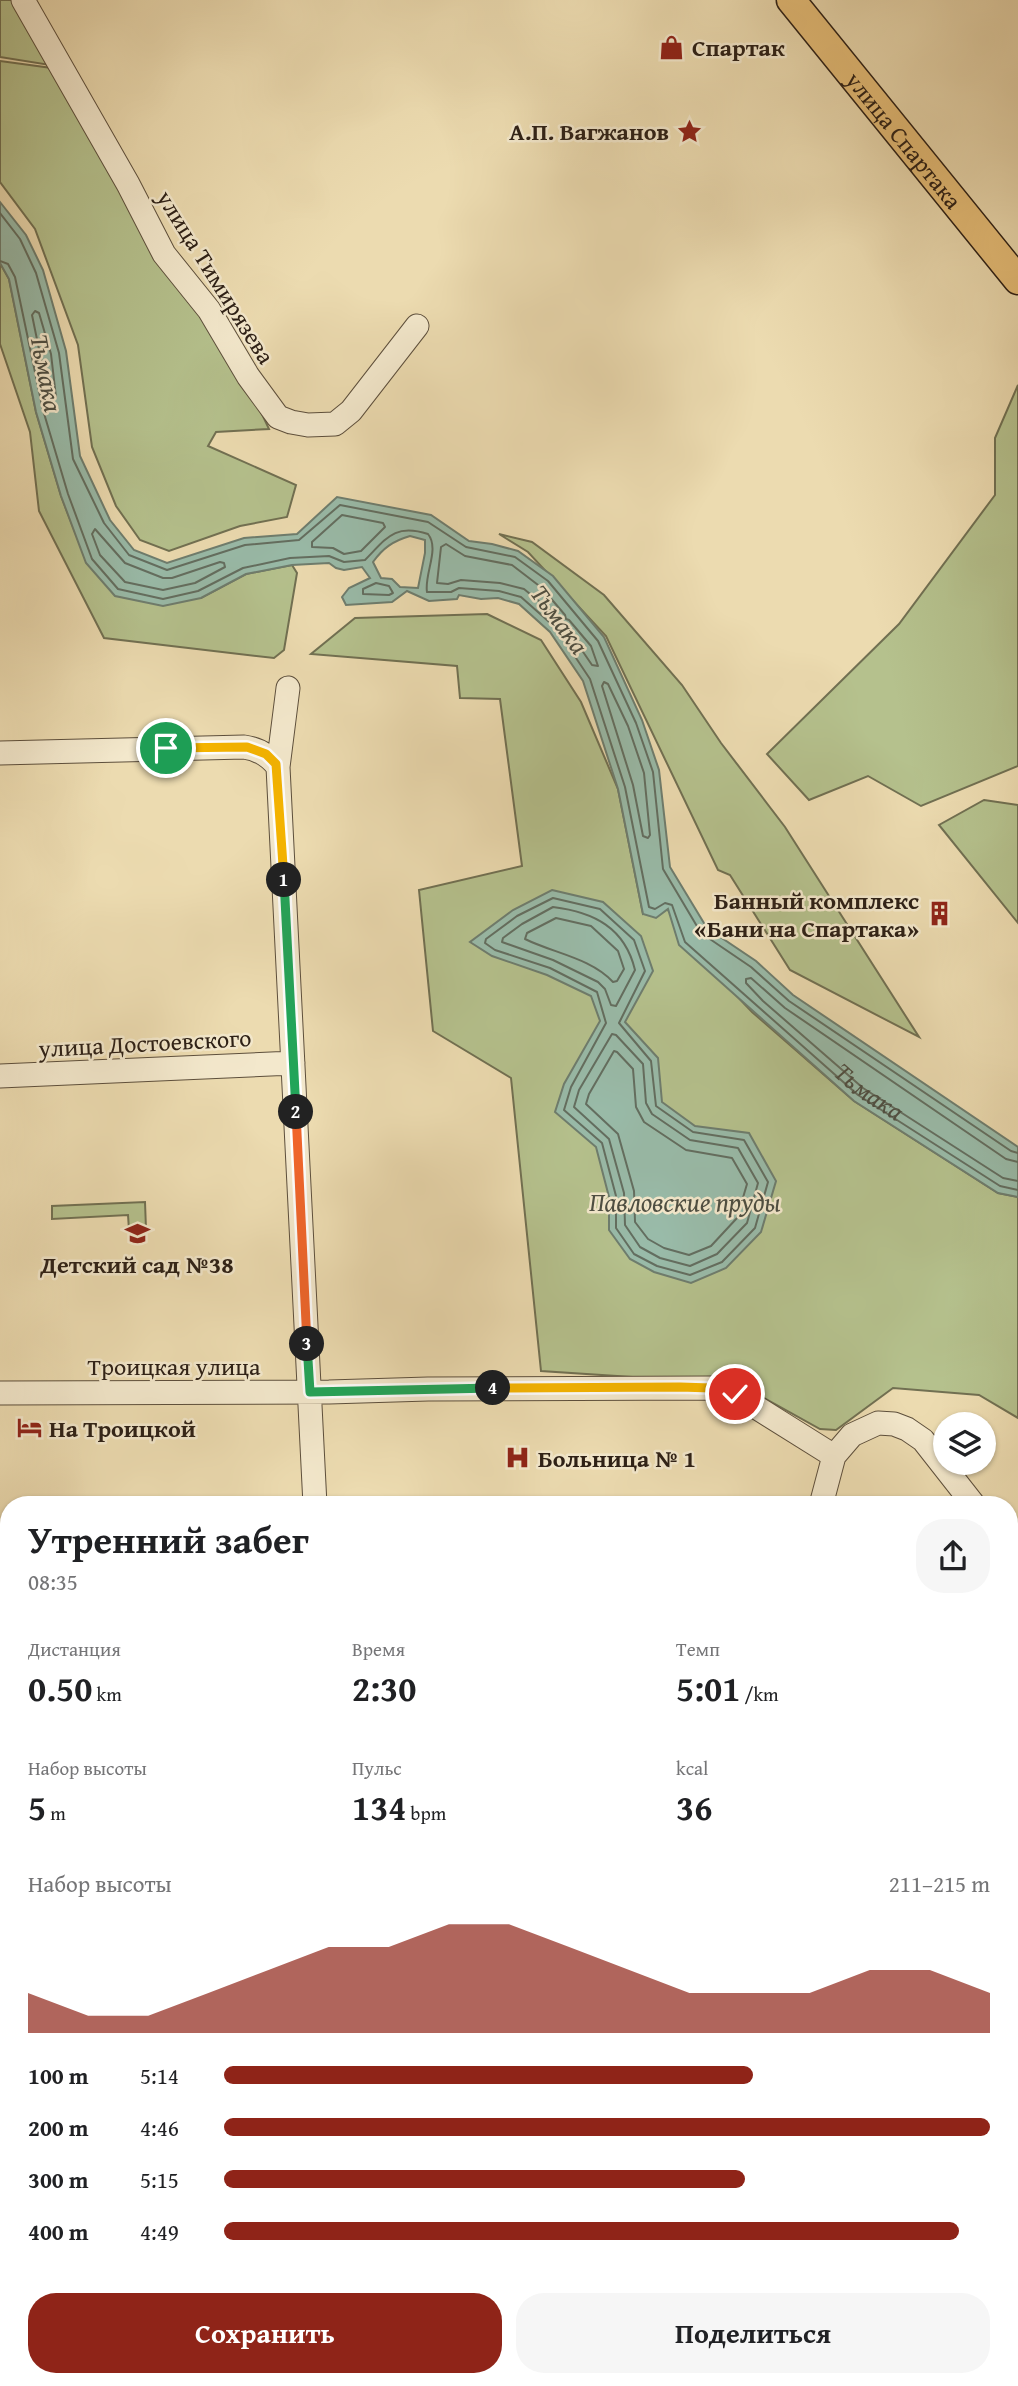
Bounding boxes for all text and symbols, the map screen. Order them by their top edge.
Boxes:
place label: Спартак [692,30,785,65]
shop icon: Спартак [658,33,686,61]
street label: улица Спартака [837,63,971,217]
place label: А.П. Вагжанов [509,114,669,149]
place icon: А.П. Вагжанов [675,117,703,145]
street label: улица Тимирязева [148,182,284,371]
water label: Тьмака [20,331,74,415]
water label: Тьмака [521,576,599,662]
pin [136,718,196,778]
icon: arrive [147,729,185,767]
pin: 1 [266,862,302,898]
text: 1 [279,865,288,893]
place label: Банный комплекс «Бани на Спартака» [694,883,919,946]
building icon: Банный комплекс «Бани на Спартака» [925,900,953,928]
street label: улица Достоевского [37,1020,252,1066]
water label: Тьмака [826,1052,913,1129]
pin: 2 [278,1094,314,1130]
text: 2 [291,1097,300,1125]
water label: Павловские пруды [589,1182,781,1221]
school or university icon: Детский сад №38 [123,1219,151,1247]
place label: Детский сад №38 [39,1247,234,1282]
pin: 3 [290,1326,324,1362]
text: 3 [302,1329,311,1357]
street label: Троицкая улица [88,1349,261,1384]
pin [705,1364,765,1424]
pin: 4 [476,1370,510,1406]
text: 4 [488,1373,497,1401]
icon: check [716,1375,754,1413]
place label: На Троицкой [49,1411,196,1446]
map controls [933,1412,996,1475]
button: layers [933,1412,996,1475]
hotel icon: На Троицкой [15,1414,43,1442]
place label: Больница № 1 [538,1441,696,1476]
hospital icon: Больница № 1 [504,1444,532,1472]
text: Утренний забег [28,1511,309,1567]
button: share [916,1519,990,1593]
text: 08:35 [28,1565,78,1598]
text: Дистанция [28,1635,121,1663]
text: Время [352,1635,405,1663]
text: Темп [676,1635,720,1663]
text: 0.50 [28,1663,92,1714]
text: 2:30 [352,1663,416,1714]
text: 5:01 [676,1663,740,1714]
text: km [92,1680,122,1708]
text: /km [740,1680,779,1708]
text: Набор высоты [28,1754,147,1782]
text: Пульс [352,1754,402,1782]
text: kcal [676,1754,708,1782]
text: 5 [28,1782,46,1833]
text: 134 [352,1782,406,1833]
text: 36 [676,1782,712,1833]
text: m [46,1799,66,1827]
text: bpm [406,1799,446,1827]
text: Набор высоты [28,1867,172,1900]
text: 211–215 m [889,1867,990,1900]
text: 100 m [28,2059,89,2092]
text: 5:14 [140,2059,179,2092]
text: 200 m [28,2111,89,2144]
text: 4:46 [140,2111,179,2144]
text: 300 m [28,2163,89,2196]
text: 5:15 [140,2163,179,2196]
text: 400 m [28,2215,89,2248]
text: 4:49 [140,2215,179,2248]
button: Сохранить [28,2293,502,2373]
button: Поделиться [516,2293,990,2373]

